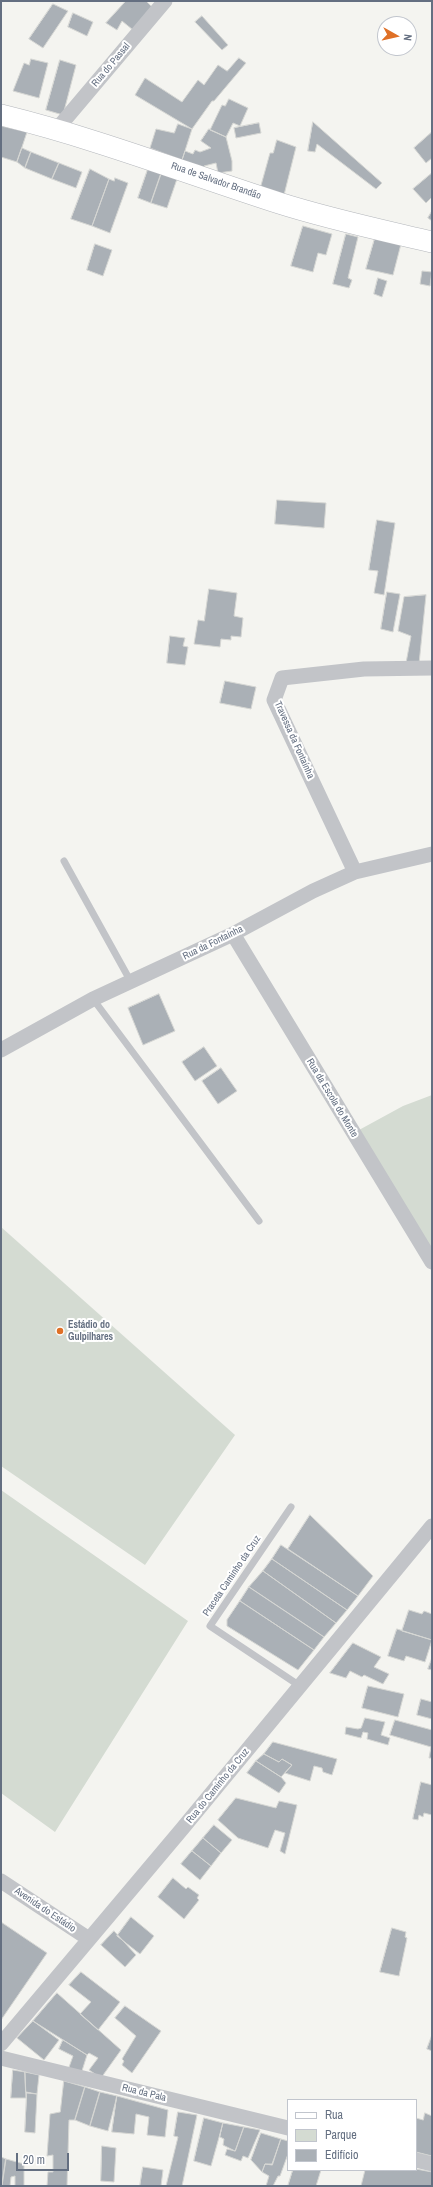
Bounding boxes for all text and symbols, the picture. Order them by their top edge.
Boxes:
north arrow [377,16,417,56]
text: N [401,33,415,42]
street label: Rua do Passal [89,41,133,89]
street label: Rua de Salvador Brandão [169,160,263,202]
street label: Travessa da Fontaínha [272,699,316,781]
street label: Rua da Fontaínha [181,923,245,963]
street label: Rua da Escola do Monte [304,1056,360,1140]
place label: Estádio do Gulpilhares [68,1319,113,1342]
marker: Estádio do Gulpilhares [55,1326,65,1336]
street label: Praceta Caminho da Cruz [201,1533,263,1619]
street label: Rua do Caminho da Cruz [184,1746,252,1826]
street label: Avenida do Estádio [12,1885,78,1935]
street label: Rua da Pala [121,2082,167,2104]
legend [287,2099,417,2171]
text: Rua [325,2107,343,2123]
text: Parque [325,2127,357,2143]
scale bar [18,2145,71,2171]
text: Edifício [325,2147,358,2163]
text: 20 m [23,2152,45,2168]

